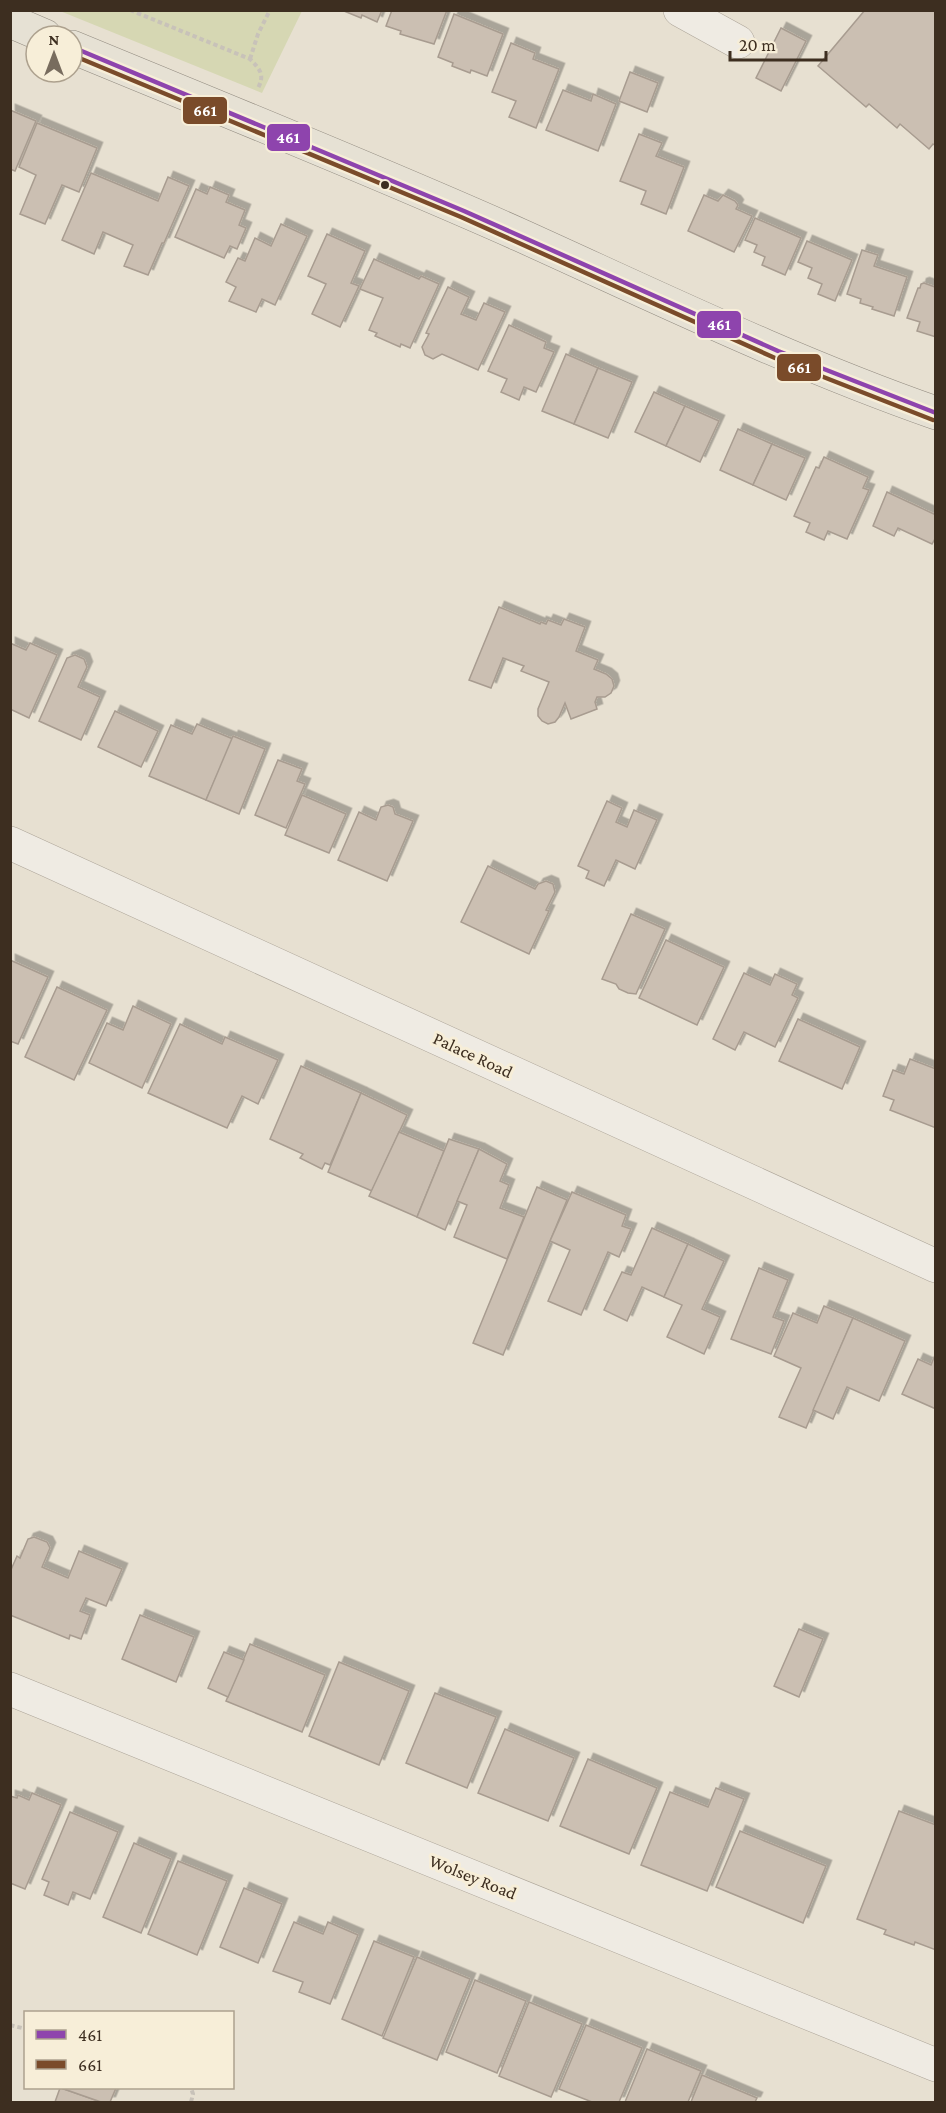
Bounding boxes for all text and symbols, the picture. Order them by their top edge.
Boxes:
north arrow [24,24,84,84]
scale bar [730,24,826,62]
text: N [49,31,60,48]
text: 20 m [739,35,776,55]
line badge: 661 [182,96,228,125]
text: 661 [193,102,217,119]
line badge: 461 [266,123,311,152]
text: 461 [276,129,300,146]
unlabelled marker [379,179,391,191]
line badge: 461 [696,310,742,339]
text: 461 [707,316,731,333]
line badge: 661 [776,353,822,382]
text: 661 [787,359,811,376]
street label: Palace Road [430,1028,516,1082]
street label: Wolsey Road [426,1850,520,1904]
legend [24,2011,234,2089]
text: 461 [78,2025,102,2045]
text: 661 [78,2055,102,2075]

